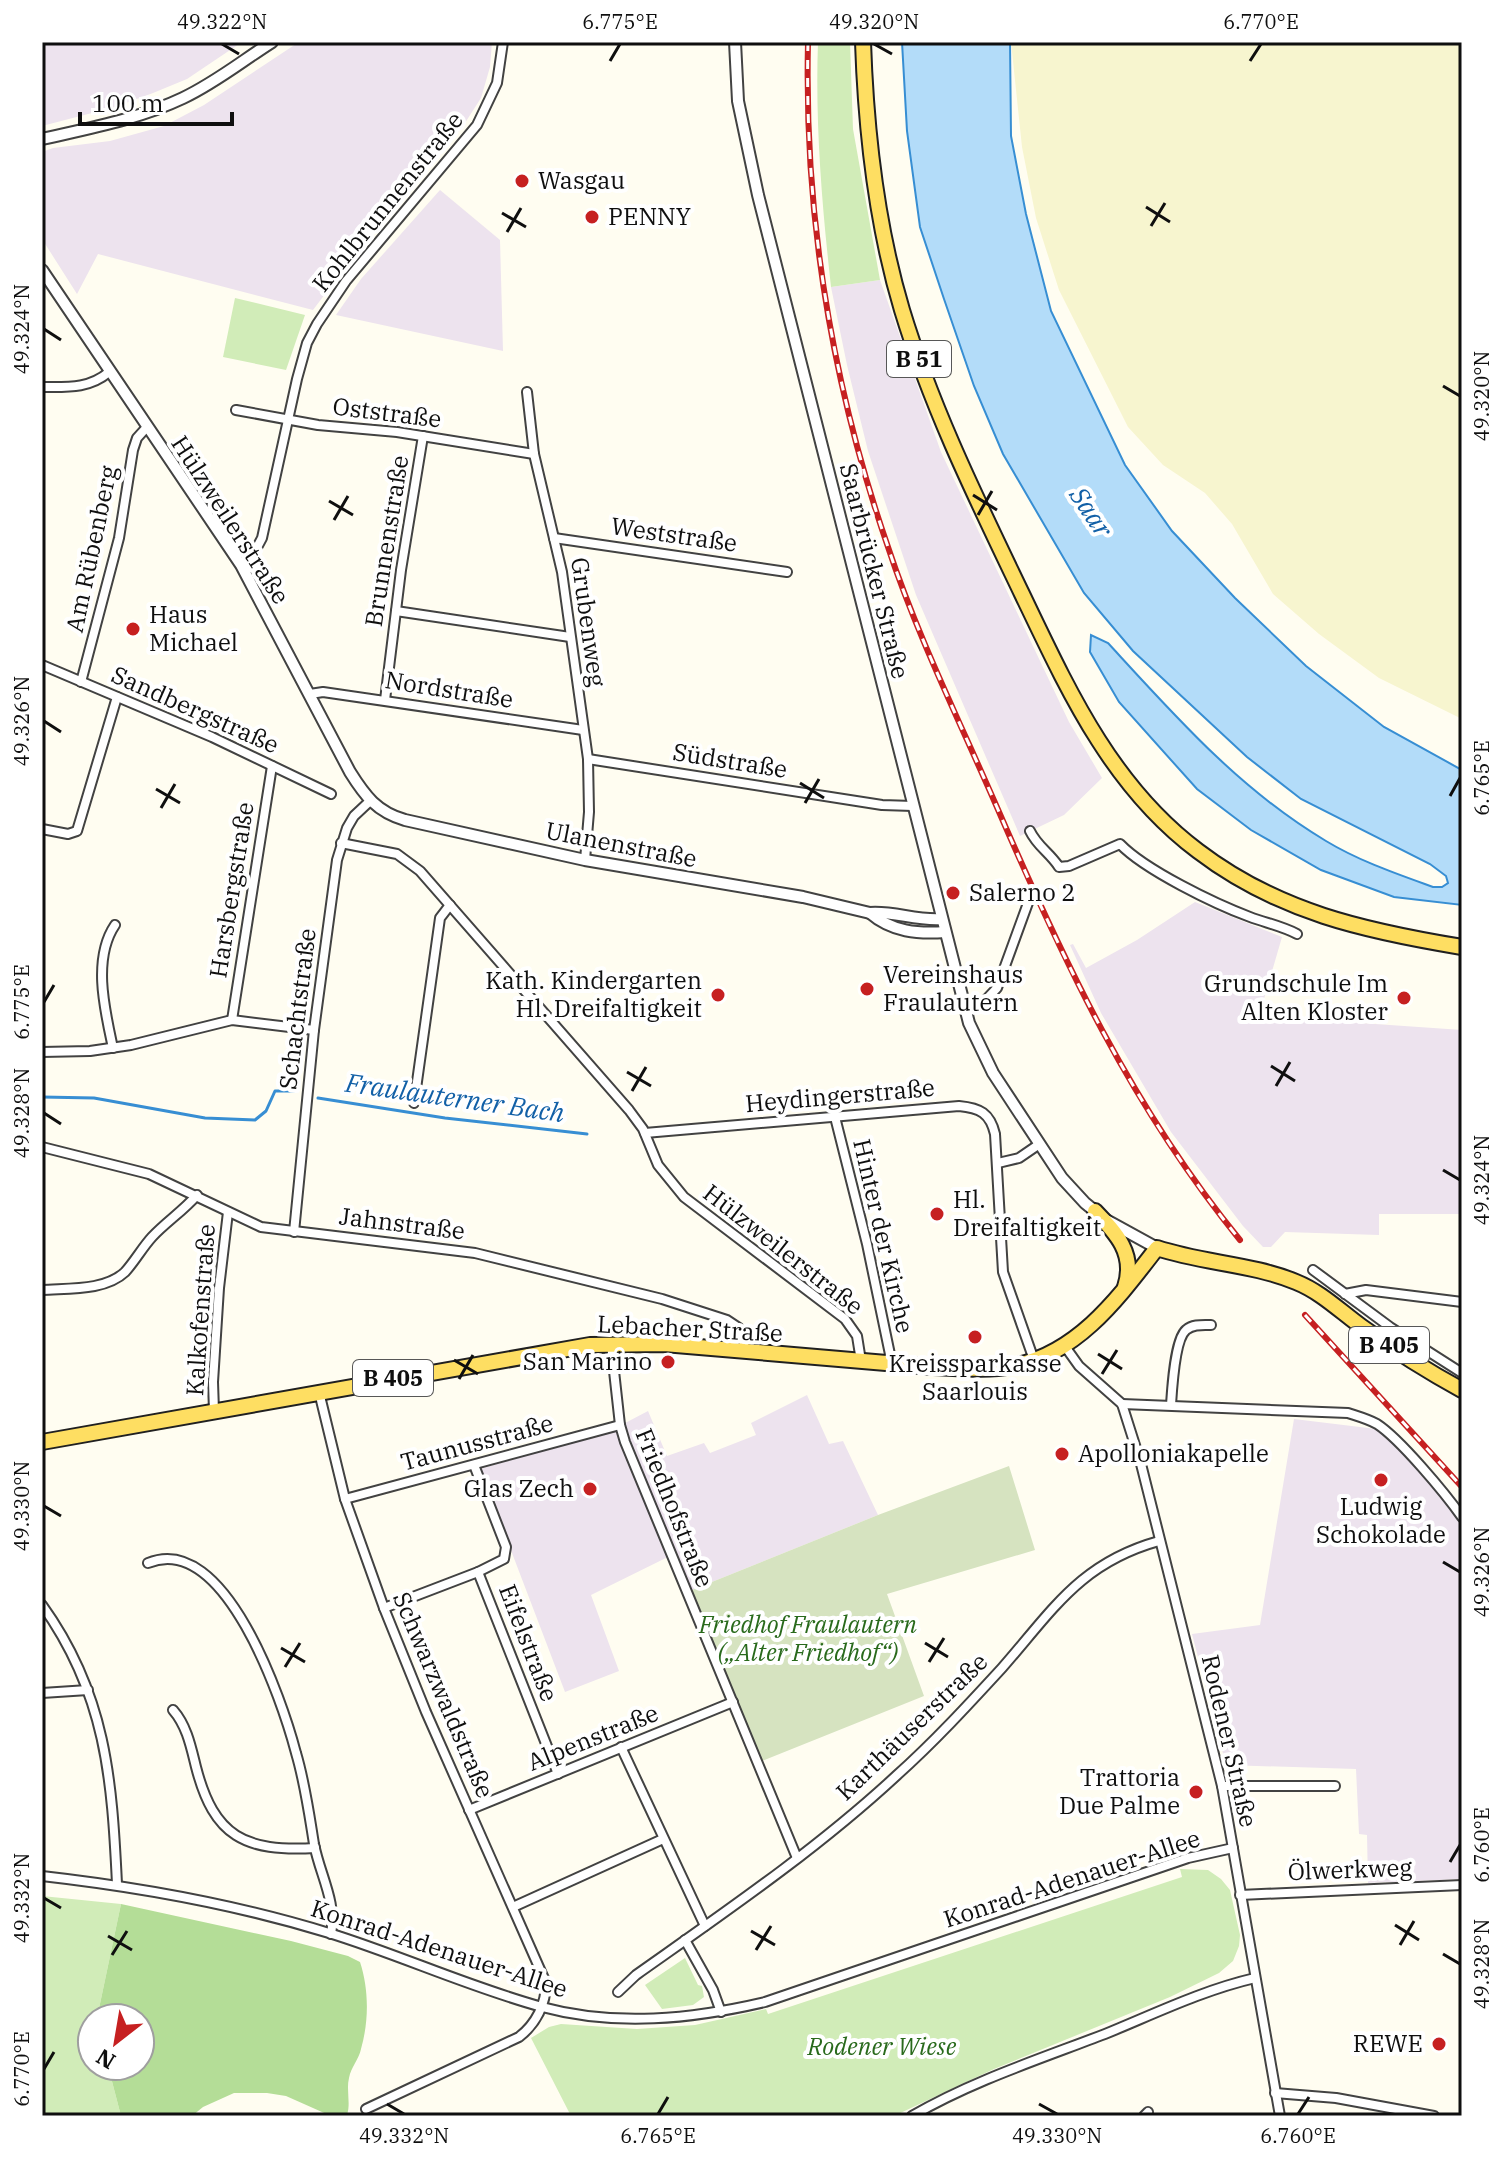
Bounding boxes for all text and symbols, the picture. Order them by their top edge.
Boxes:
text: 49.322°N [177,8,267,35]
text: 6.775°E [582,8,658,35]
text: 49.320°N [829,8,919,35]
text: 6.770°E [1223,8,1299,35]
scale bar [80,76,232,126]
text: 100 m [92,87,164,119]
street label: Kohlbrunnenstraße [305,105,470,298]
place label: Wasgau [538,164,625,196]
marker: Wasgau [513,172,531,190]
place label: PENNY [608,200,691,232]
marker: PENNY [583,208,601,226]
text: 49.324°N [8,284,35,374]
road number: B 51 [887,341,951,377]
text: 49.320°N [1468,351,1495,441]
street label: Oststraße [331,389,443,435]
street label: Hülzweilerstraße [164,429,297,610]
street label: Brunnenstraße [357,453,415,629]
street label: Saarbrücker Straße [833,460,917,682]
street label: Am Rübenberg [58,462,124,635]
water label: Saar [1062,479,1121,544]
street label: Weststraße [609,509,739,559]
street label: Grubenweg [564,555,614,689]
place label: Haus Michael [149,598,238,658]
marker: Haus Michael [124,620,142,638]
street label: Sandbergstraße [107,658,284,760]
street label: Nordstraße [383,663,516,715]
text: 49.326°N [8,676,35,766]
street label: Südstraße [671,735,790,785]
text: 6.765°E [1468,740,1495,816]
street label: Harsbergstraße [201,800,261,980]
street label: Ulanenstraße [543,814,700,874]
place label: Salerno 2 [969,876,1076,908]
marker: Salerno 2 [944,884,962,902]
street label: Schachtstraße [271,926,323,1091]
place label: Vereinshaus Fraulautern [883,958,1023,1018]
text: 6.775°E [8,964,35,1040]
place label: Kath. Kindergarten Hl. Dreifaltigkeit [485,964,702,1024]
place label: Grundschule Im Alten Kloster [1204,967,1388,1027]
marker: Vereinshaus Fraulautern [858,980,876,998]
marker: Kath. Kindergarten Hl. Dreifaltigkeit [709,986,727,1004]
marker: Grundschule Im Alten Kloster [1395,989,1413,1007]
water label: Fraulauterner Bach [343,1065,567,1129]
text: 49.328°N [8,1068,35,1158]
street label: Heydingerstraße [744,1071,936,1119]
text: 49.324°N [1468,1135,1495,1225]
street label: Hinter der Kirche [846,1136,922,1336]
street label: Hülzweilerstraße [697,1177,870,1322]
place label: Hl. Dreifaltigkeit [953,1183,1101,1243]
street label: Jahnstraße [338,1199,467,1247]
marker: Hl. Dreifaltigkeit [928,1205,946,1223]
street label: Kalkofenstraße [178,1223,222,1397]
street label: Lebacher Straße [596,1307,784,1349]
road number: B 405 [1349,1327,1429,1363]
marker: Kreissparkasse Saarlouis [966,1328,984,1346]
place label: San Marino [523,1345,652,1377]
place label: Kreissparkasse Saarlouis [888,1347,1062,1407]
marker: San Marino [659,1353,677,1371]
road number: B 405 [353,1360,433,1396]
street label: Taunusstraße [397,1406,556,1478]
street label: Friedhofstraße [628,1423,721,1592]
place label: Apolloniakapelle [1078,1437,1269,1469]
marker: Apolloniakapelle [1053,1445,1071,1463]
text: 49.330°N [8,1461,35,1551]
marker: Ludwig Schokolade [1372,1471,1390,1489]
place label: Glas Zech [464,1472,574,1504]
marker: Glas Zech [581,1480,599,1498]
place label: Ludwig Schokolade [1316,1490,1446,1550]
text: 49.326°N [1468,1527,1495,1617]
street label: Eifelstraße [492,1579,566,1706]
street label: Schwarzwaldstraße [386,1587,502,1803]
park label: Friedhof Fraulautern („Alter Friedhof“) [698,1608,917,1668]
street label: Karthäuserstraße [829,1646,994,1807]
street label: Rodener Straße [1195,1651,1265,1830]
street label: Alpenstraße [522,1696,663,1778]
place label: Trattoria Due Palme [1059,1761,1180,1821]
marker: Trattoria Due Palme [1187,1783,1205,1801]
text: 6.760°E [1468,1807,1495,1883]
street label: Konrad-Adenauer-Allee [939,1821,1204,1935]
street label: Ölwerkweg [1287,1851,1413,1887]
text: 49.332°N [8,1853,35,1943]
street label: Konrad-Adenauer-Allee [307,1891,572,2005]
text: 49.328°N [1468,1919,1495,2009]
north arrow [76,2002,156,2082]
place label: REWE [1353,2027,1423,2059]
park label: Rodener Wiese [807,2030,957,2062]
text: 6.770°E [8,2031,35,2107]
marker: REWE [1430,2035,1448,2053]
text: N [91,2043,120,2076]
text: 49.332°N [359,2122,449,2149]
text: 6.765°E [620,2122,696,2149]
text: 49.330°N [1012,2122,1102,2149]
text: 6.760°E [1260,2122,1336,2149]

